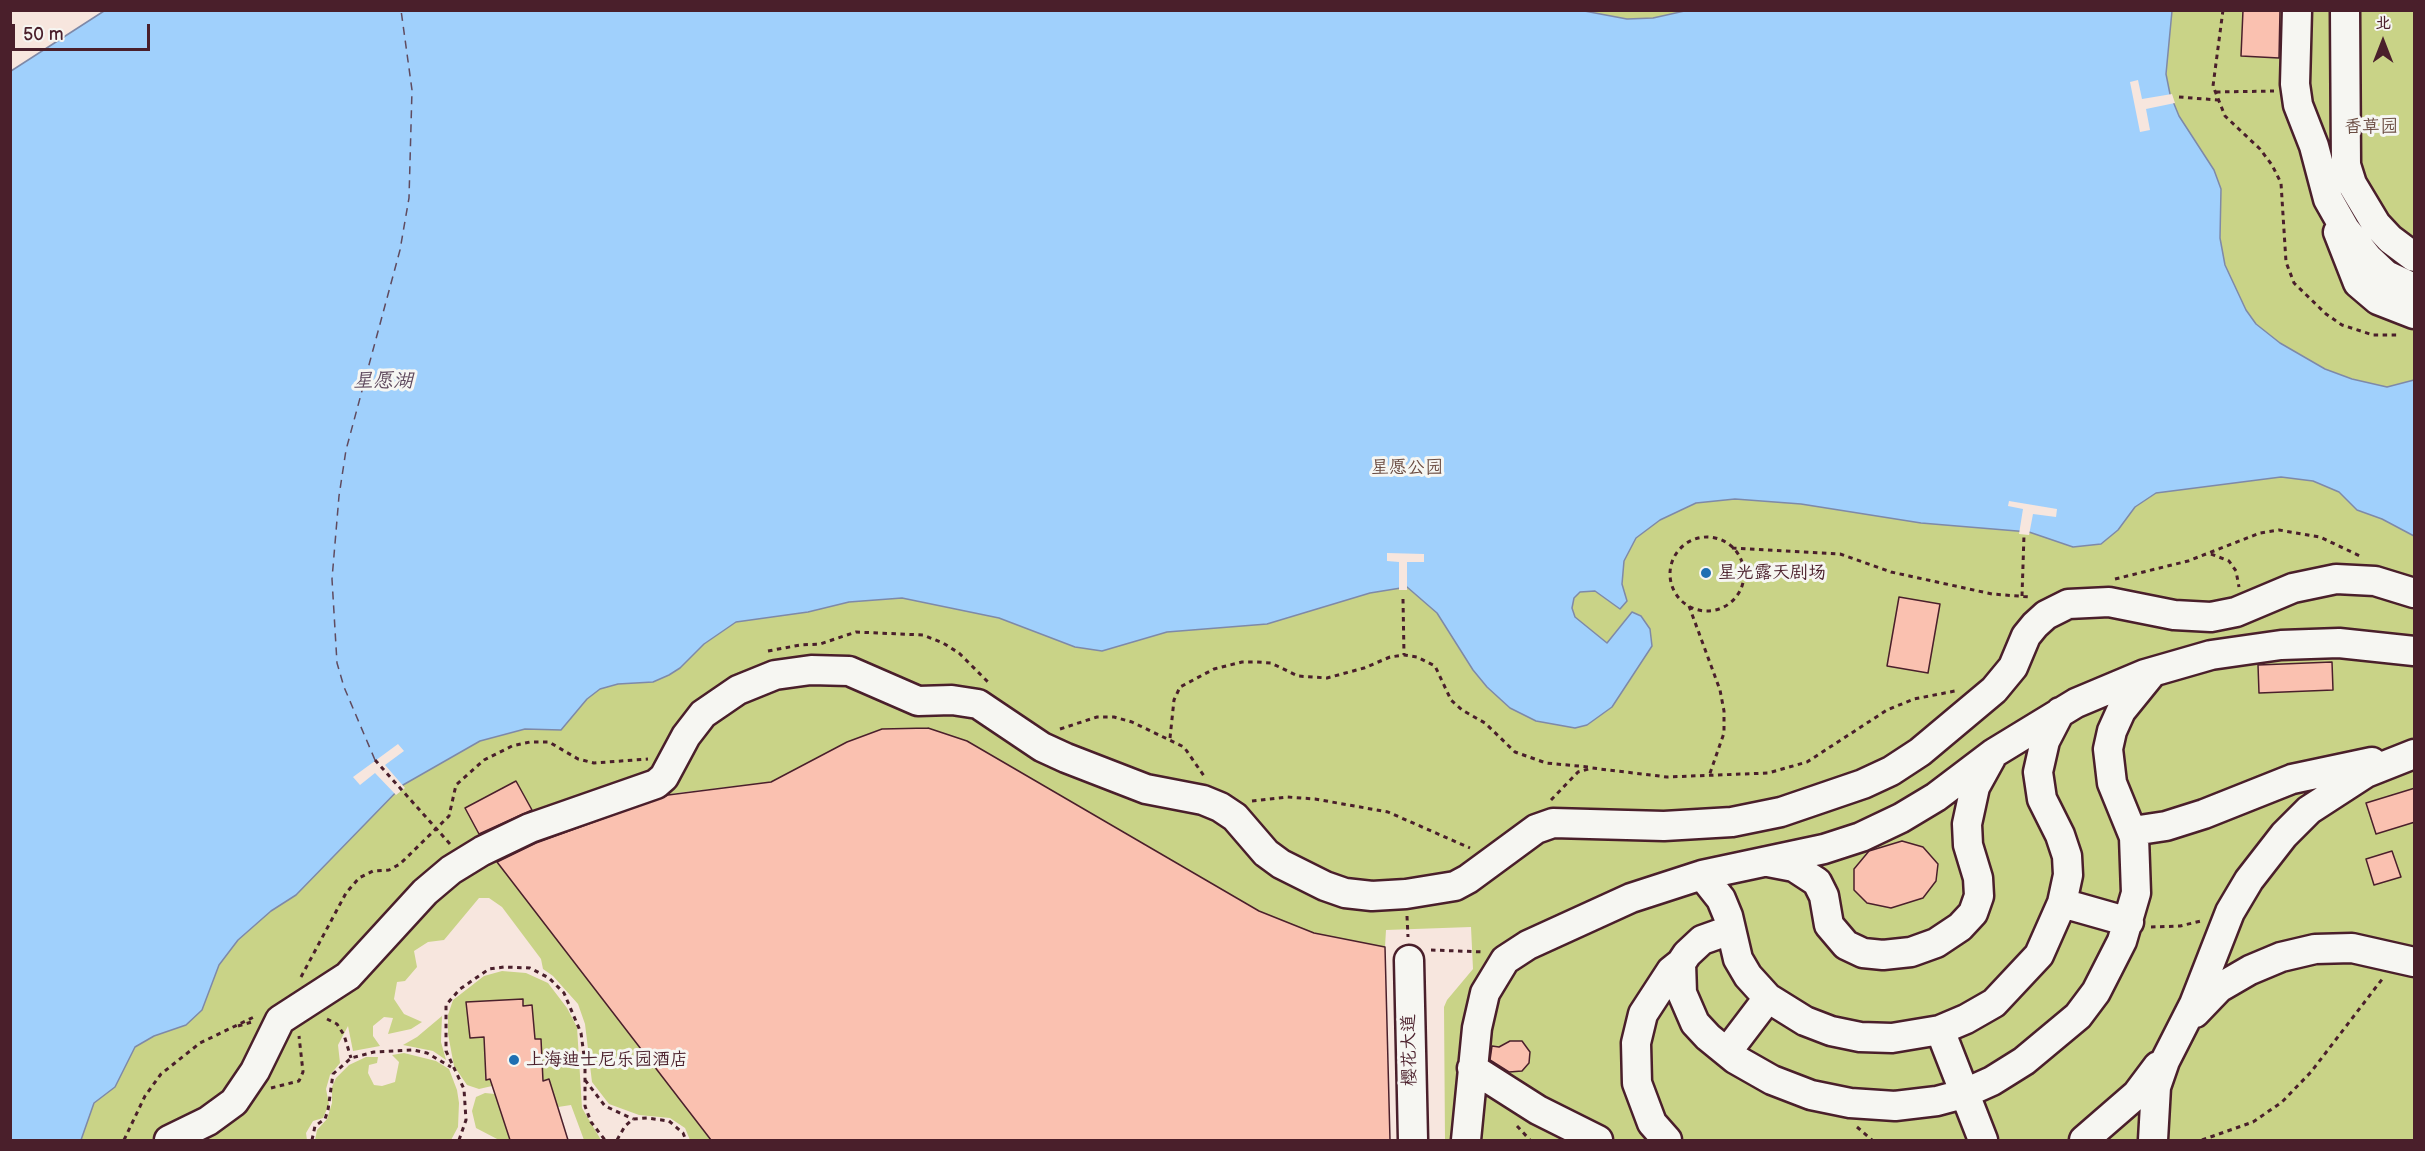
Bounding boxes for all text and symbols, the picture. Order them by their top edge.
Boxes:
scale bar [15,12,153,50]
north arrow [2353,12,2413,72]
text: 北 [2375,14,2391,33]
text: 50 m [23,24,64,45]
park label: 香草园 [2344,116,2398,138]
water label: 星愿湖 [353,370,413,394]
park label: 星愿公园 [1371,457,1443,479]
place label: 星光露天剧场 [1718,562,1826,584]
marker: 星光露天剧场 [1699,566,1713,580]
street label: 樱花大道 [1399,1014,1421,1086]
place label: 上海迪士尼乐园酒店 [526,1049,688,1071]
marker: 上海迪士尼乐园酒店 [507,1053,521,1067]

